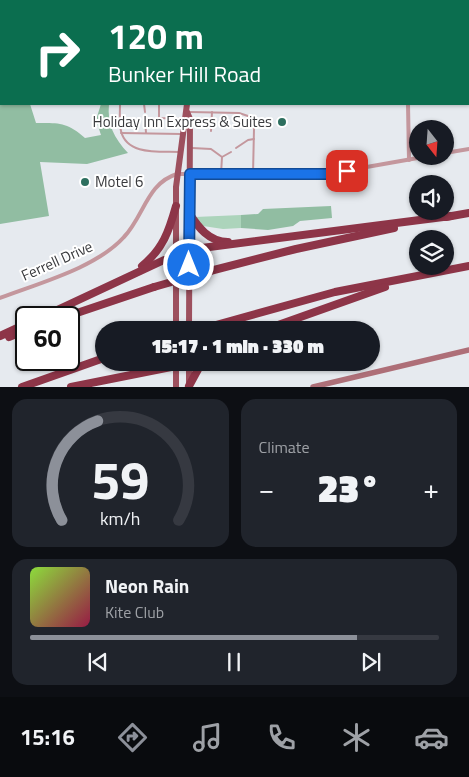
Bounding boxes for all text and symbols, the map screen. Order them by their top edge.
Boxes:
text: 120 m [108,9,204,63]
icon: right [25,20,90,85]
text: Bunker Hill Road [108,57,261,91]
place label: Holiday Inn Express & Suites [93,110,272,133]
marker: Holiday Inn Express & Suites [276,116,288,128]
north arrow [409,120,454,165]
map controls [409,120,454,275]
pin [326,150,368,192]
icon: arrive [333,157,361,185]
place label: Motel 6 [95,170,143,193]
button: sound [409,175,454,220]
marker: Motel 6 [79,176,91,188]
button: layers [409,230,454,275]
street label: Ferrell Drive [17,235,96,287]
position arrow [162,238,214,290]
speed limit sign: 60 [15,306,80,371]
text: 15:17 · 1 min · 330 m [151,331,324,360]
text: Climate [259,435,310,459]
text: 59 [91,440,149,519]
text: 23° [317,459,380,517]
text: − [259,467,274,510]
text: + [423,467,439,510]
text: km/h [100,505,140,532]
text: Neon Rain [105,571,189,600]
text: Kite Club [105,600,164,624]
icon: previous [84,648,112,676]
icon: pause [220,648,248,676]
icon: next [357,648,385,676]
text: 15:16 [20,720,75,754]
icon: directions [115,720,150,755]
icon: music [190,720,225,755]
icon: phone [264,720,299,755]
icon: climate [339,720,374,755]
icon: car [414,720,449,755]

